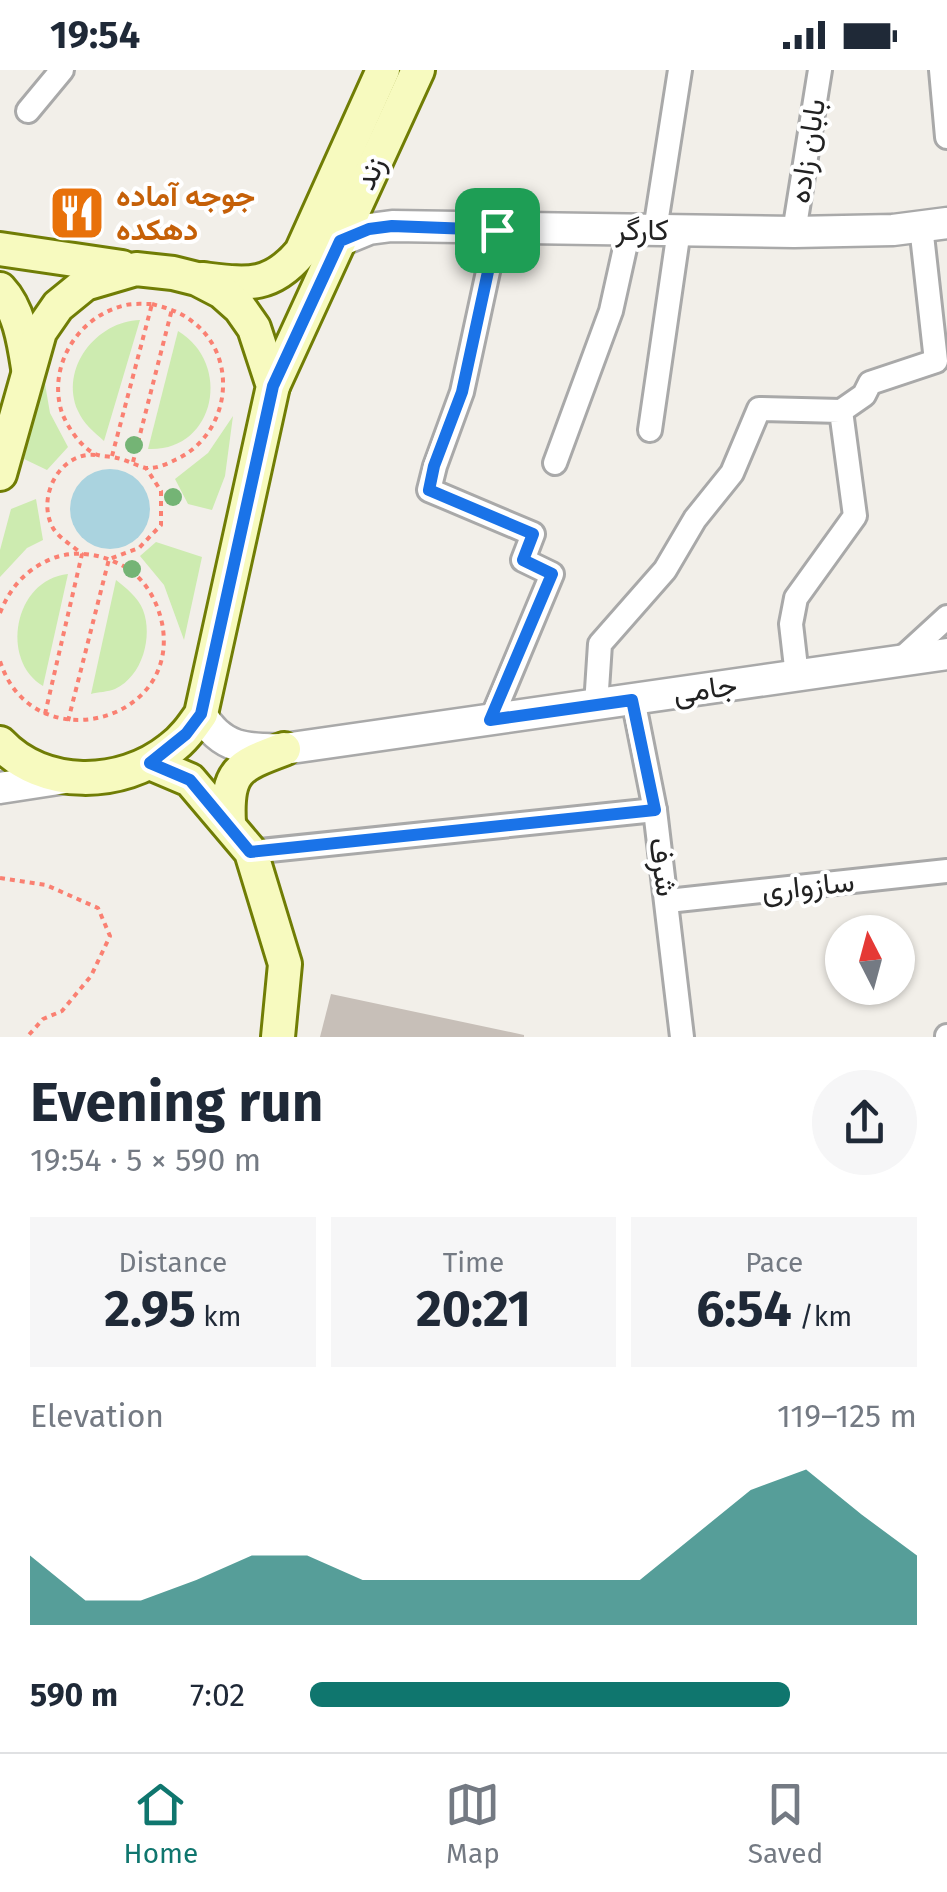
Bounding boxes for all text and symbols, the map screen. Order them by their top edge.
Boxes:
text: 19:54 [50,12,140,58]
street label: بابان زاده [781,96,833,206]
street label: زند [347,151,393,195]
place label: جوجه آماده دهکده [116,178,255,248]
restaurant icon: جوجه آماده دهکده [47,183,107,243]
pin [455,188,540,273]
icon: arrive [470,203,525,258]
street label: کارگر [614,212,669,248]
street label: جامی [671,667,739,711]
street label: شرف [641,835,685,899]
street label: سازواری [760,863,856,909]
north arrow [825,915,915,1005]
map controls [825,915,915,1005]
text: Evening run [30,1070,324,1136]
button: share [812,1070,917,1175]
text: 19:54 · 5 × 590 m [30,1141,261,1179]
text: Distance [119,1246,227,1279]
text: Time [443,1246,504,1279]
text: Pace [745,1246,803,1279]
text: 2.95 [104,1279,196,1339]
text: 20:21 [416,1279,531,1339]
text: 6:54 [696,1279,792,1339]
text: km [196,1300,241,1333]
text: /km [792,1300,852,1333]
text: Elevation [30,1397,164,1435]
text: 119–125 m [777,1397,917,1435]
text: 590 m [30,1676,118,1714]
text: 7:02 [190,1676,245,1714]
tab: Home [124,1777,198,1870]
tab: Map [445,1777,500,1870]
tab: Saved [748,1777,823,1870]

